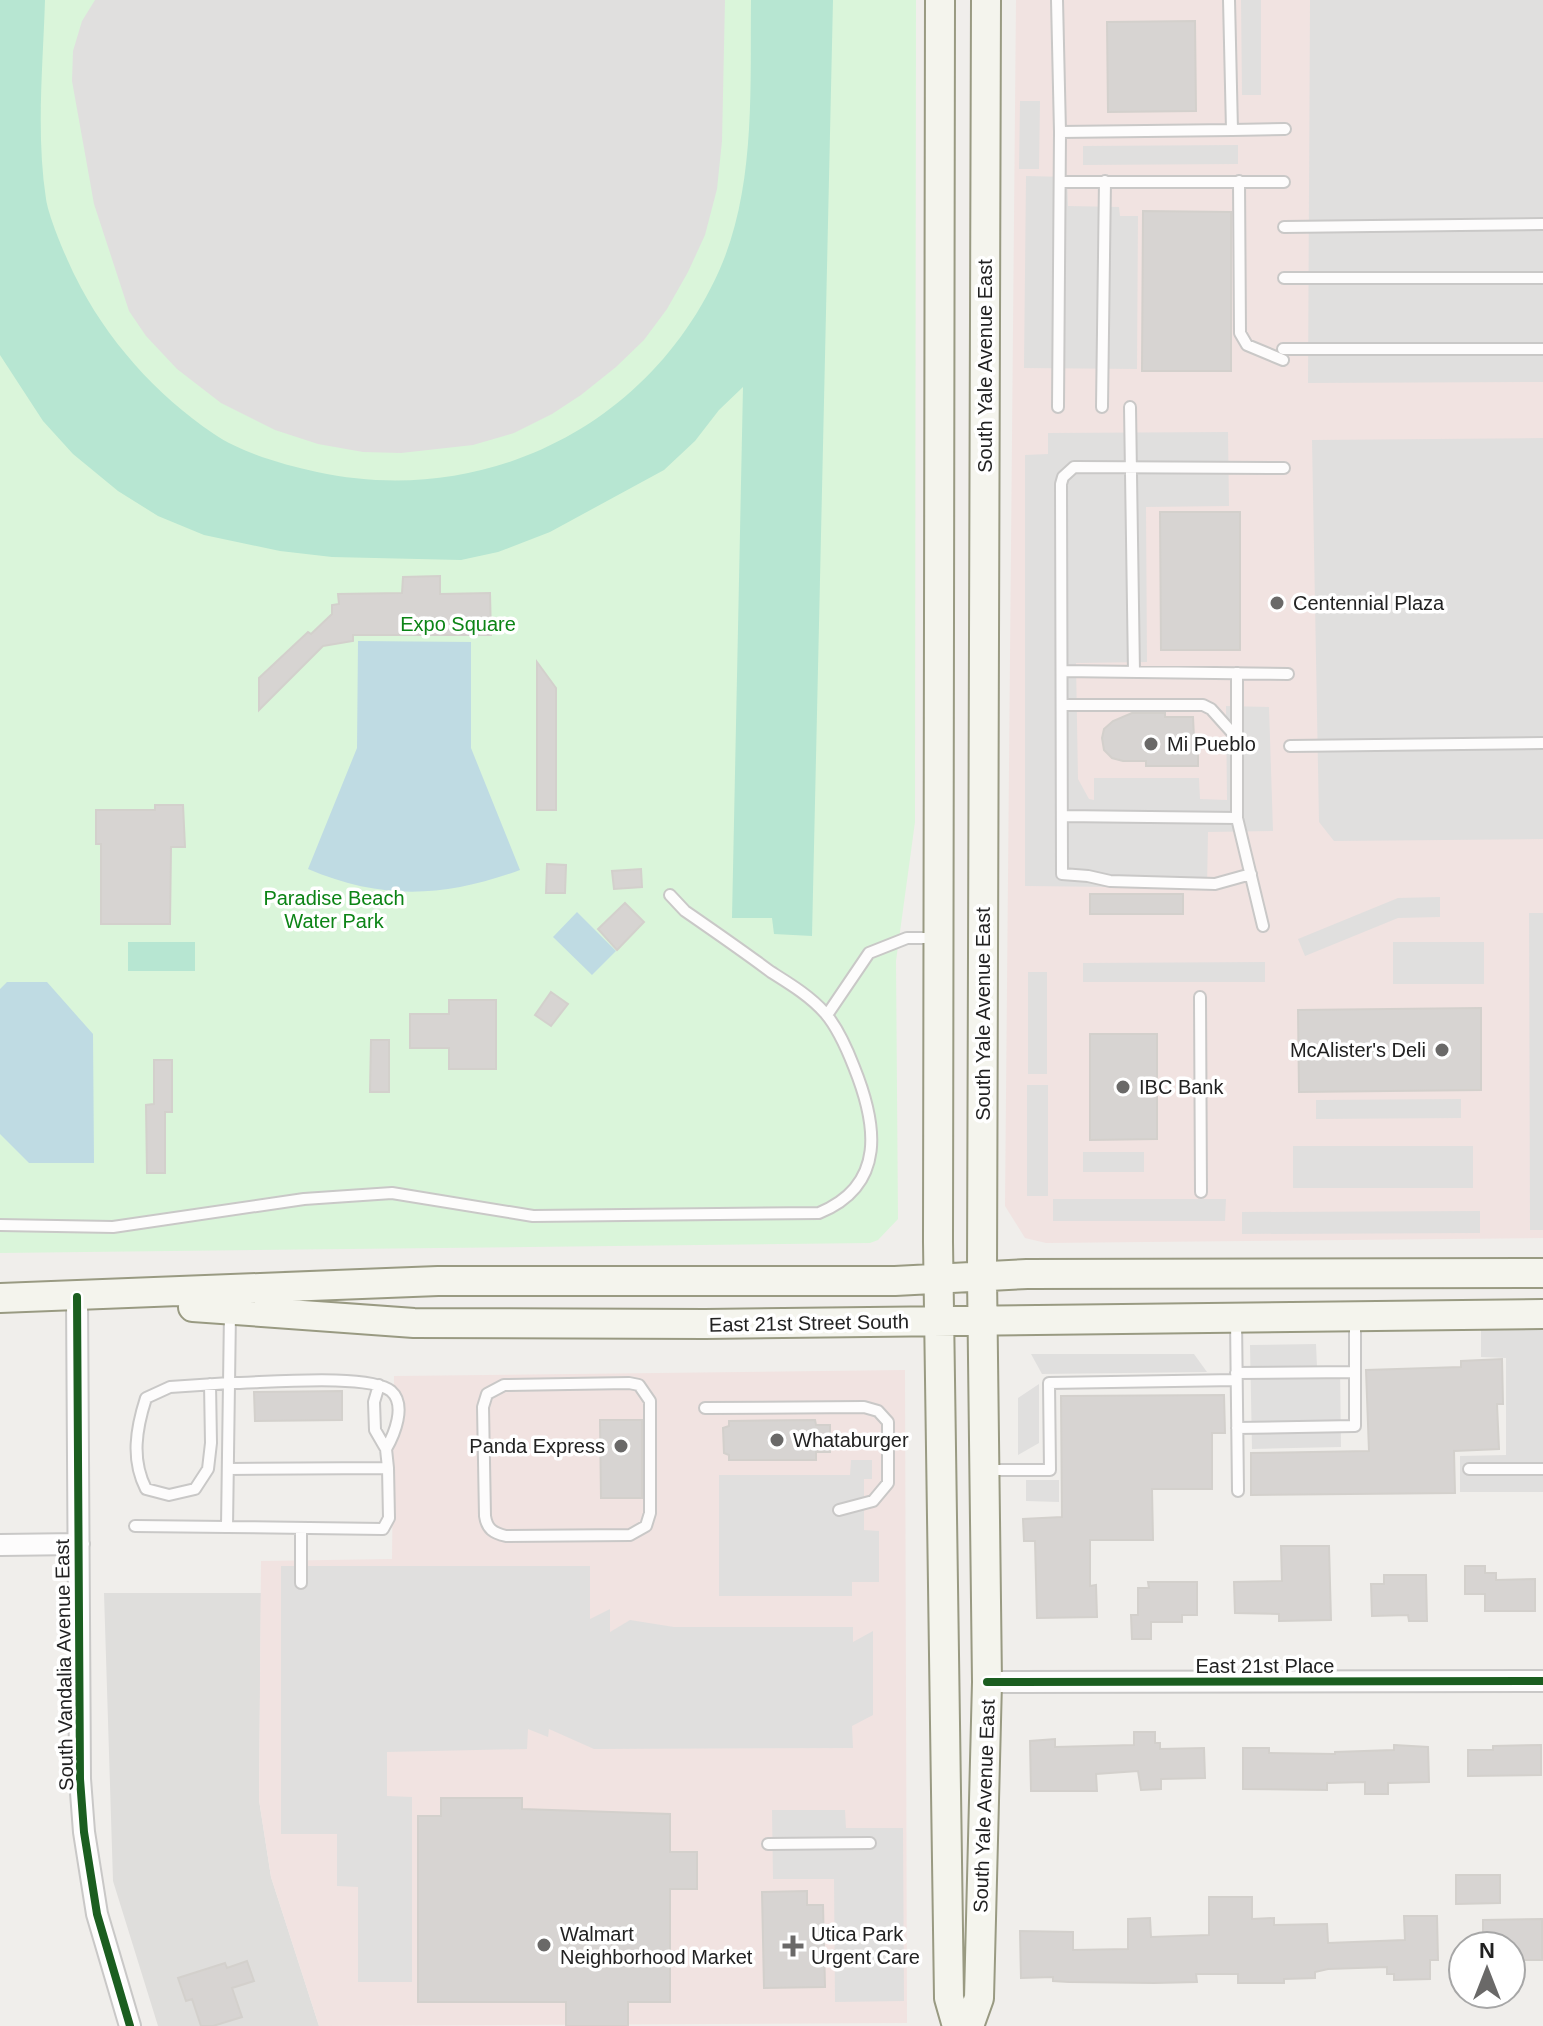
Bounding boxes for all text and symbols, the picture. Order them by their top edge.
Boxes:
street label: South Yale Avenue East [974,259,996,473]
place label: Centennial Plaza [1293,592,1445,614]
marker: Centennial Plaza [1268,594,1286,612]
park label: Expo Square [400,613,516,635]
place label: Mi Pueblo [1167,733,1256,755]
marker: Mi Pueblo [1142,735,1160,753]
park label: Paradise Beach Water Park [263,887,405,932]
street label: South Yale Avenue East [972,907,994,1121]
place label: McAlister's Deli [1290,1039,1426,1061]
marker: McAlister's Deli [1433,1041,1451,1059]
place label: IBC Bank [1139,1076,1224,1098]
marker: IBC Bank [1114,1078,1132,1096]
street label: East 21st Street South [709,1310,909,1336]
place label: Whataburger [793,1429,909,1451]
marker: Whataburger [768,1431,786,1449]
place label: Panda Express [469,1435,605,1457]
marker: Panda Express [612,1437,630,1455]
street label: South Vandalia Avenue East [51,1539,77,1791]
street label: East 21st Place [1196,1655,1334,1677]
street label: South Yale Avenue East [969,1698,999,1913]
place label: Walmart Neighborhood Market [560,1923,753,1968]
place label: Utica Park Urgent Care [811,1923,920,1968]
north arrow [1447,1930,1527,2010]
marker: Utica Park Urgent Care [782,1935,804,1957]
marker: Walmart Neighborhood Market [535,1936,553,1954]
text: N [1479,1938,1495,1963]

